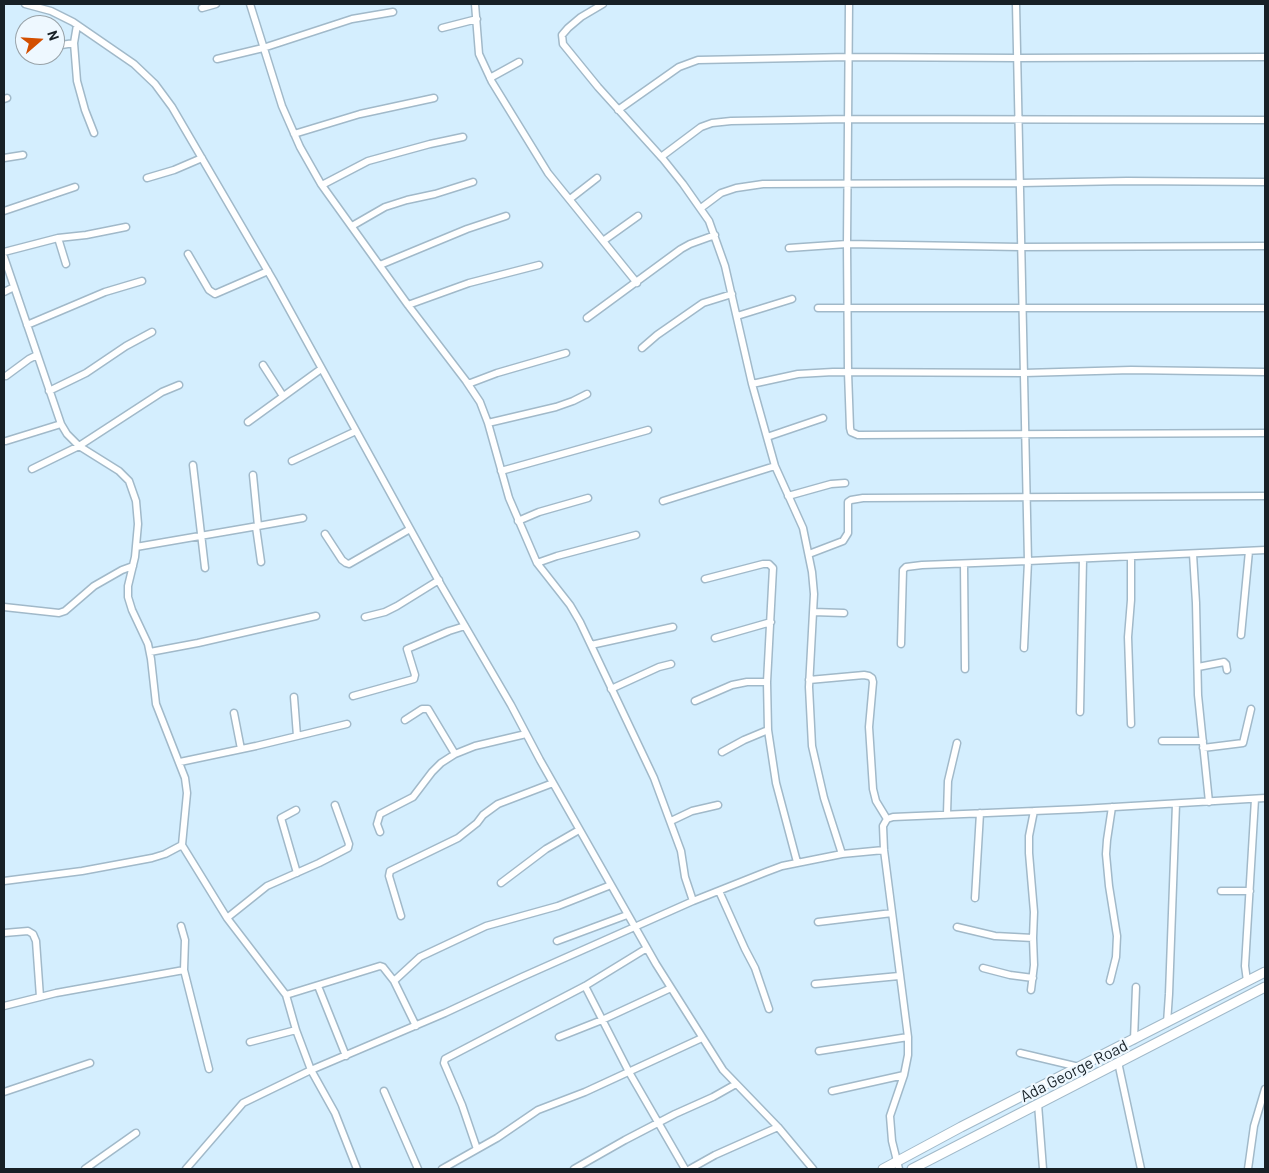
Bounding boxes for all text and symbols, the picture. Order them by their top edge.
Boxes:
north arrow [15,15,65,65]
text: N [44,28,63,42]
street label: Ada George Road [1017,1036,1131,1106]

